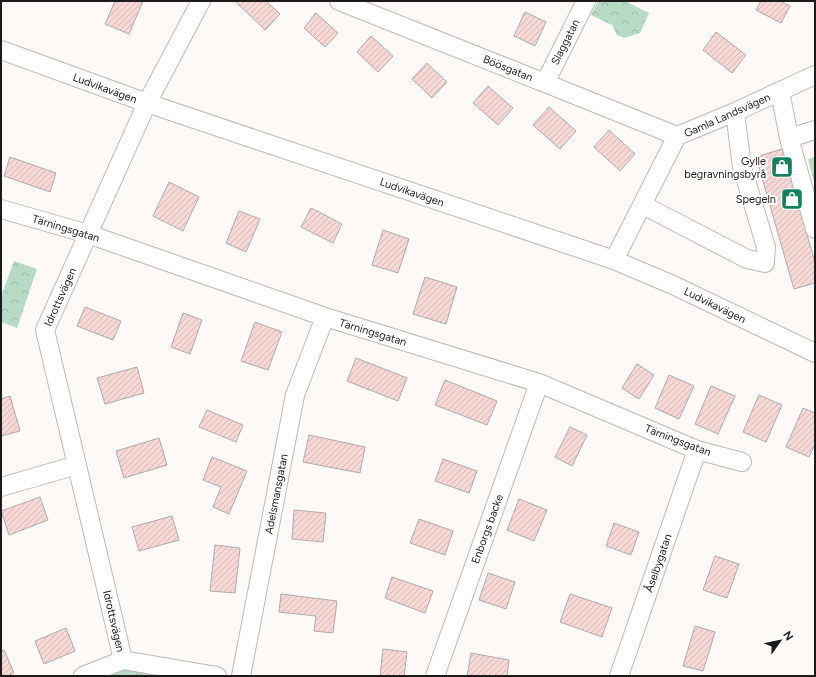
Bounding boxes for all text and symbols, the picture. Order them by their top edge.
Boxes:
street label: Slaggatan [548,17,582,67]
street label: Böösgatan [481,53,535,84]
street label: Ludvikavägen [71,71,139,106]
street label: Gamla Landsvägen [682,91,772,140]
shop icon: Gylle begravningsbyrå [769,154,795,180]
place label: Gylle begravningsbyrå [684,155,766,181]
street label: Ludvikavägen [378,175,446,210]
shop icon: Spegeln [779,186,805,212]
place label: Spegeln [736,193,776,206]
street label: Tärningsgatan [31,212,101,245]
street label: Idrottsvägen [42,266,79,329]
street label: Ludvikavägen [682,285,748,326]
street label: Tärningsgatan [338,316,408,349]
street label: Tärningsgatan [643,422,713,459]
street label: Adelsmansgatan [262,453,291,535]
street label: Enborgs backe [469,493,506,566]
street label: Åselbygatan [641,532,675,594]
street label: Idrottsvägen [100,589,127,653]
north arrow [760,621,800,661]
text: N [780,629,796,643]

